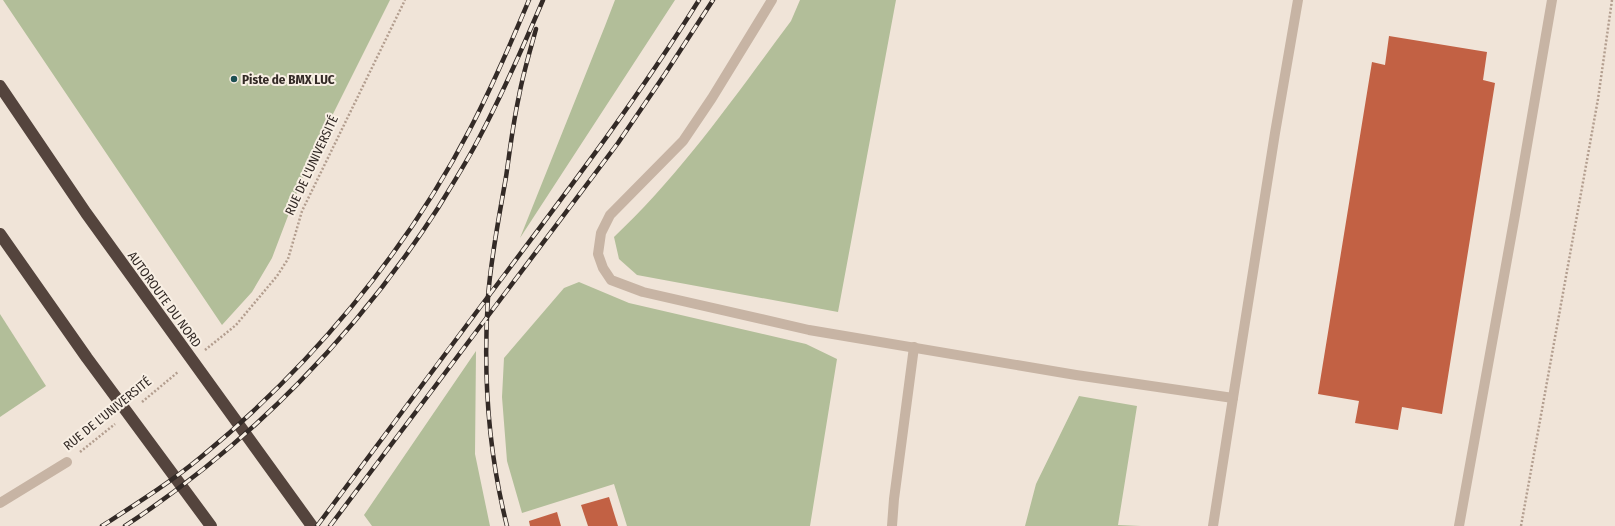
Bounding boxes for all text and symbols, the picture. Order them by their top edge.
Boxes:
place label: Piste de BMX LUC [242,72,335,87]
marker: Piste de BMX LUC [229,74,239,84]
street label: RUE DE L'UNIVERSITÉ [282,113,341,217]
street label: AUTOROUTE DU NORD [125,248,204,350]
street label: RUE DE L'UNIVERSITÉ [61,374,154,453]

